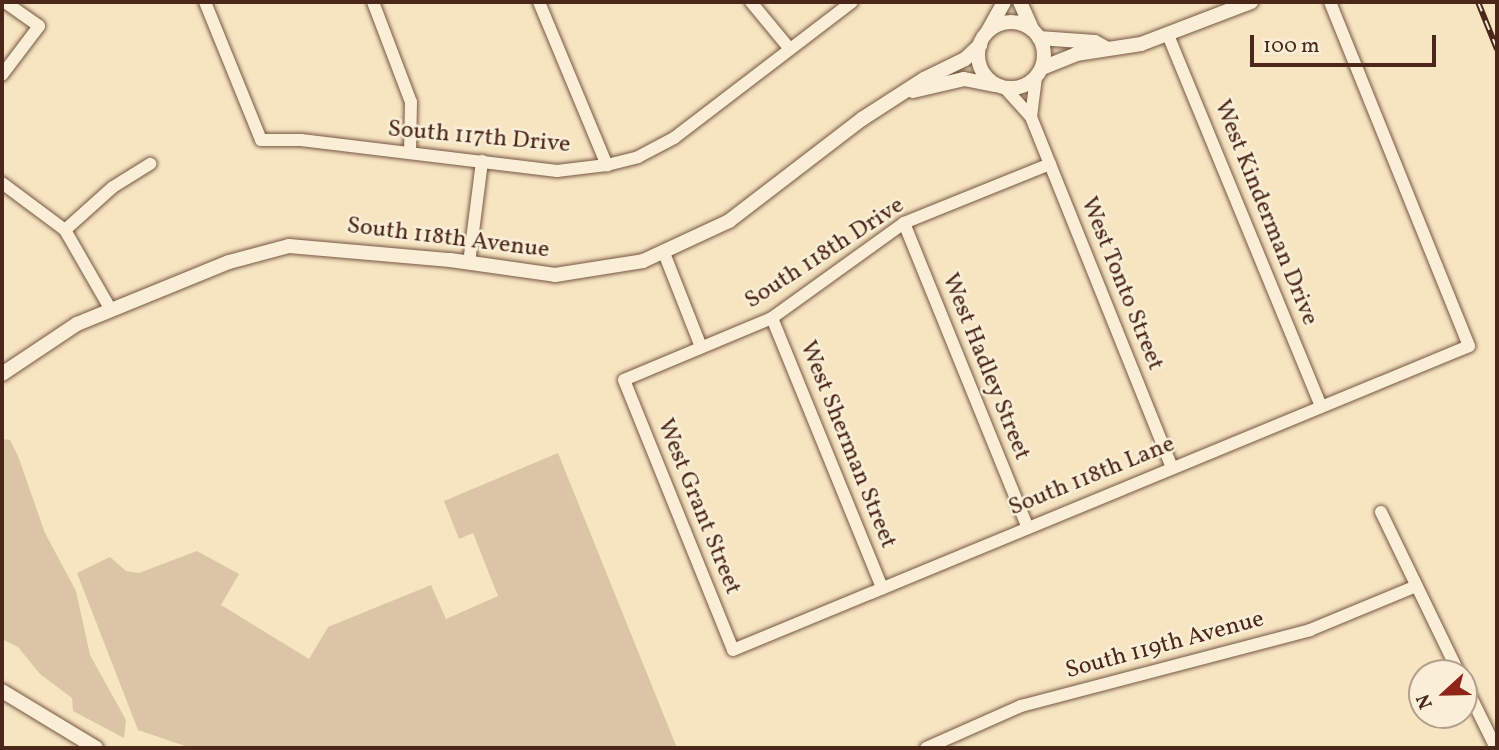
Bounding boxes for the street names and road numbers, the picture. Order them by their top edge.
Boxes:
street label: West Kinderman Drive [1207,96,1323,330]
street label: South 117th Drive [386,116,572,160]
street label: South 118th Drive [740,192,910,316]
street label: West Tonto Street [1073,193,1169,375]
street label: South 118th Avenue [345,212,551,266]
street label: West Hadley Street [934,269,1036,465]
street label: West Sherman Street [792,337,902,553]
street label: West Grant Street [650,415,746,599]
street label: South 118th Lane [1005,431,1179,523]
street label: South 119th Avenue [1063,606,1267,686]

